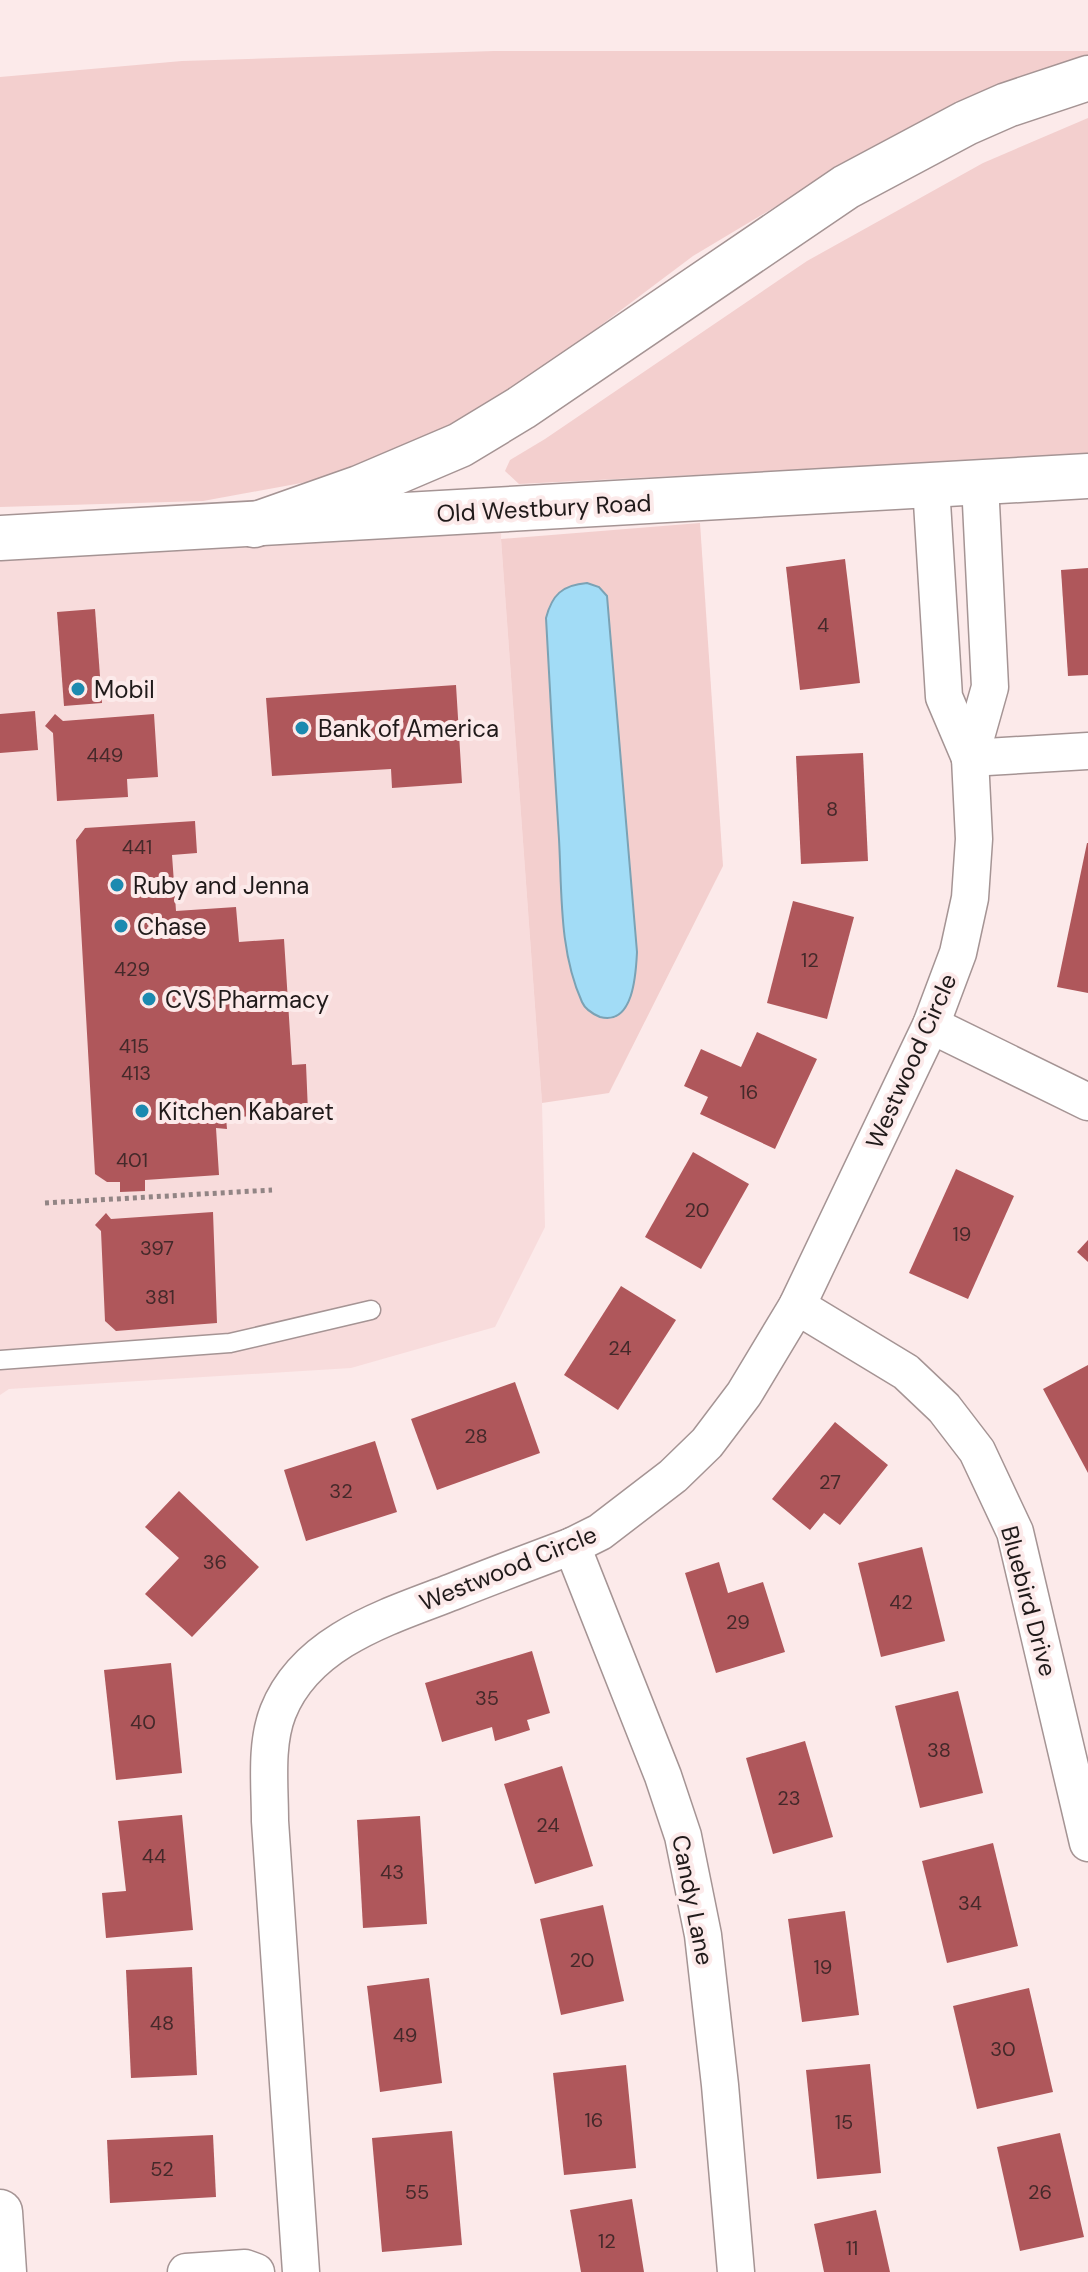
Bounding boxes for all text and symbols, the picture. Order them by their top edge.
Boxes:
street label: Old Westbury Road [436,487,652,529]
house number: 4 [817,612,829,638]
place label: Mobil [94,674,155,705]
marker: Mobil [69,680,87,698]
place label: Bank of America [318,713,499,744]
marker: Bank of America [293,719,311,737]
house number: 449 [87,742,123,768]
house number: 8 [826,796,838,822]
house number: 441 [122,834,152,860]
place label: Ruby and Jenna [133,870,309,901]
marker: Ruby and Jenna [108,876,126,894]
place label: Chase [137,911,207,942]
marker: Chase [112,917,130,935]
house number: 12 [801,947,819,973]
house number: 429 [114,956,150,982]
street label: Westwood Circle [859,969,963,1153]
place label: CVS Pharmacy [165,984,329,1015]
marker: CVS Pharmacy [140,990,158,1008]
house number: 415 [119,1033,149,1059]
house number: 413 [121,1060,151,1086]
house number: 16 [740,1079,758,1105]
place label: Kitchen Kabaret [158,1096,334,1127]
marker: Kitchen Kabaret [133,1102,151,1120]
house number: 401 [116,1147,148,1173]
house number: 20 [685,1197,710,1223]
house number: 19 [953,1221,971,1247]
house number: 397 [140,1235,174,1261]
house number: 381 [145,1284,175,1310]
house number: 24 [608,1335,632,1361]
house number: 28 [464,1423,488,1449]
house number: 27 [819,1469,841,1495]
house number: 32 [329,1478,353,1504]
street label: Westwood Circle [415,1518,601,1618]
street label: Bluebird Drive [994,1522,1064,1680]
house number: 36 [203,1549,227,1575]
house number: 42 [889,1589,913,1615]
house number: 29 [726,1609,750,1635]
house number: 35 [475,1685,499,1711]
house number: 40 [130,1709,156,1735]
house number: 38 [927,1737,951,1763]
house number: 23 [777,1785,801,1811]
house number: 24 [536,1812,560,1838]
street label: Candy Lane [665,1832,721,1968]
house number: 44 [142,1843,166,1869]
house number: 43 [380,1859,404,1885]
house number: 34 [958,1890,982,1916]
house number: 20 [570,1947,595,1973]
house number: 19 [814,1954,832,1980]
house number: 48 [150,2010,174,2036]
house number: 49 [393,2022,417,2048]
house number: 30 [990,2036,1016,2062]
house number: 16 [585,2107,603,2133]
house number: 15 [835,2109,853,2135]
house number: 52 [150,2156,174,2182]
house number: 55 [405,2179,429,2205]
house number: 26 [1028,2179,1052,2205]
house number: 12 [598,2228,616,2254]
house number: 11 [846,2235,858,2261]

